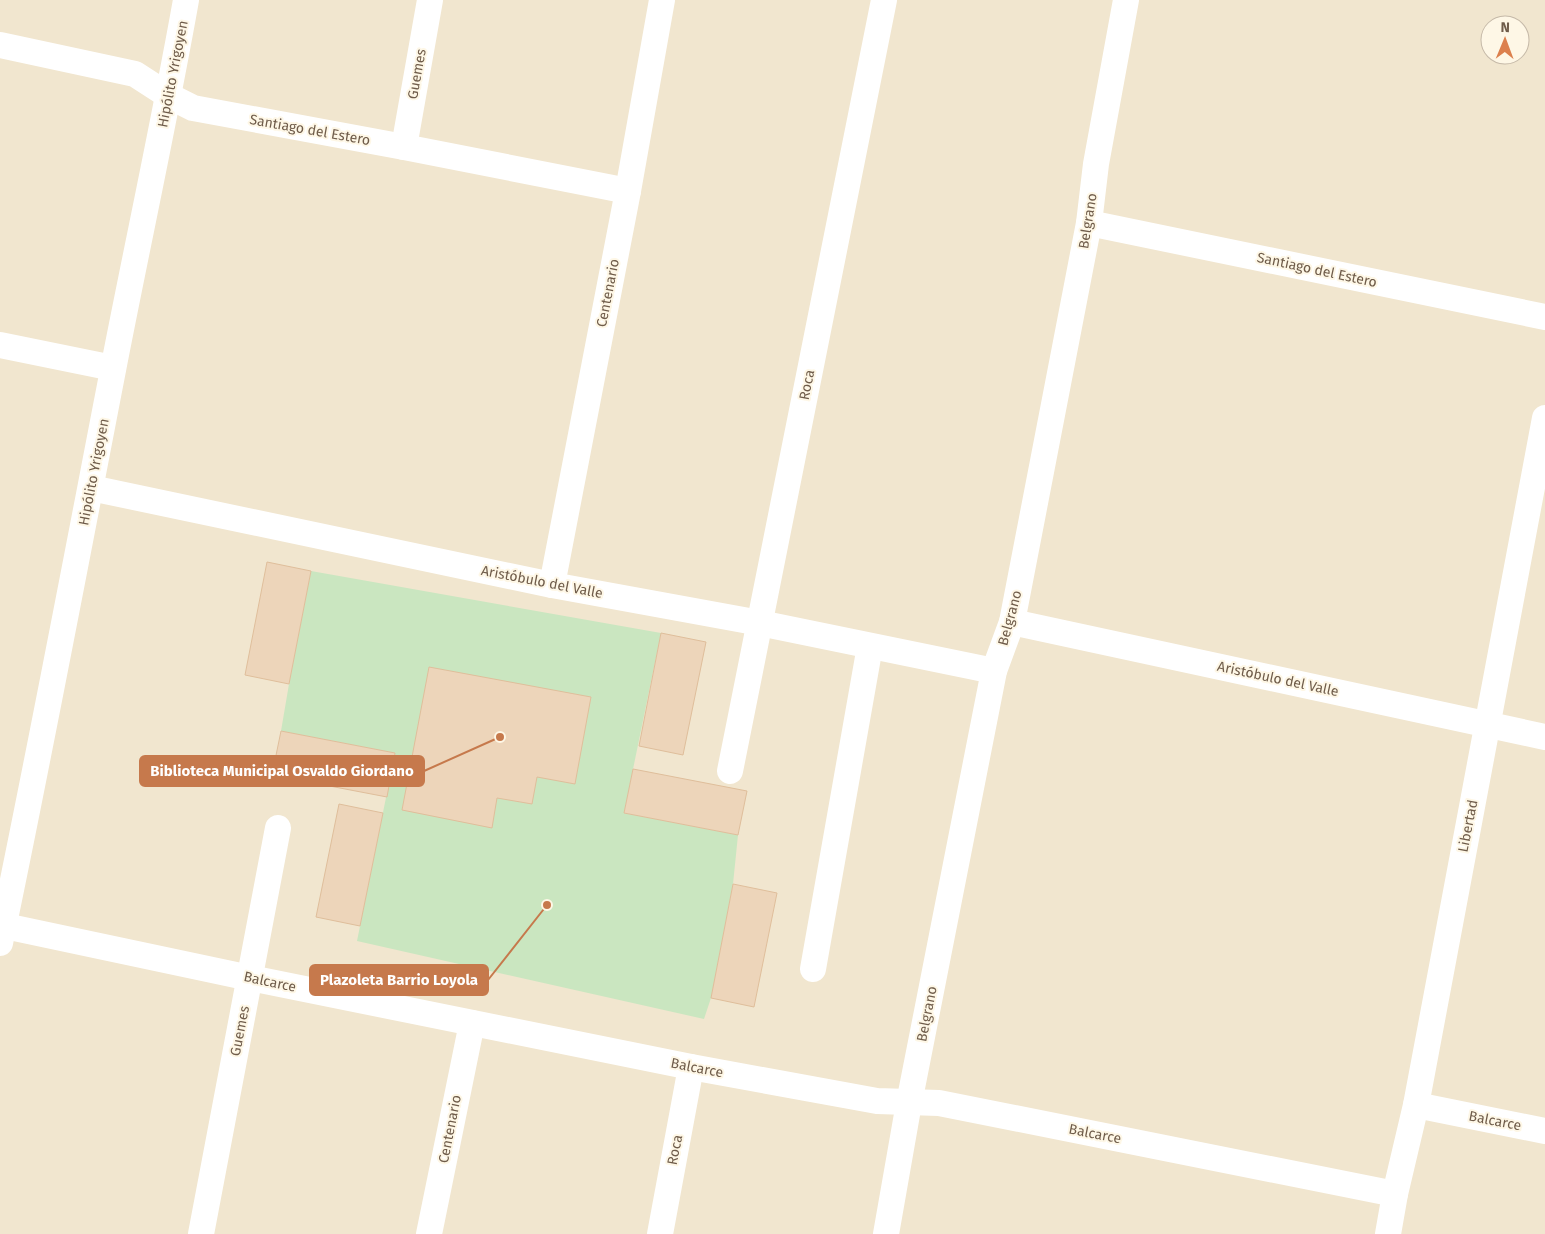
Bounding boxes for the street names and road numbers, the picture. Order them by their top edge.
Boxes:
street label: Hipólito Yrigoyen [154,19,192,129]
street label: Guemes [404,47,430,100]
street label: Santiago del Estero [248,111,372,149]
street label: Belgrano [1075,192,1101,250]
street label: Santiago del Estero [1255,249,1379,291]
street label: Centenario [593,257,623,329]
street label: Roca [796,368,818,402]
street label: Hipólito Yrigoyen [75,417,113,527]
street label: Aristóbulo del Valle [480,562,604,602]
street label: Belgrano [994,589,1026,647]
street label: Aristóbulo del Valle [1216,658,1340,700]
street label: Libertad [1455,798,1481,854]
street label: Balcarce [242,968,298,996]
street label: Belgrano [913,985,941,1043]
street label: Guemes [227,1004,253,1058]
street label: Balcarce [669,1055,725,1081]
street label: Centenario [435,1093,465,1165]
street label: Balcarce [1467,1108,1523,1134]
street label: Balcarce [1067,1121,1123,1147]
street label: Roca [664,1133,686,1167]

